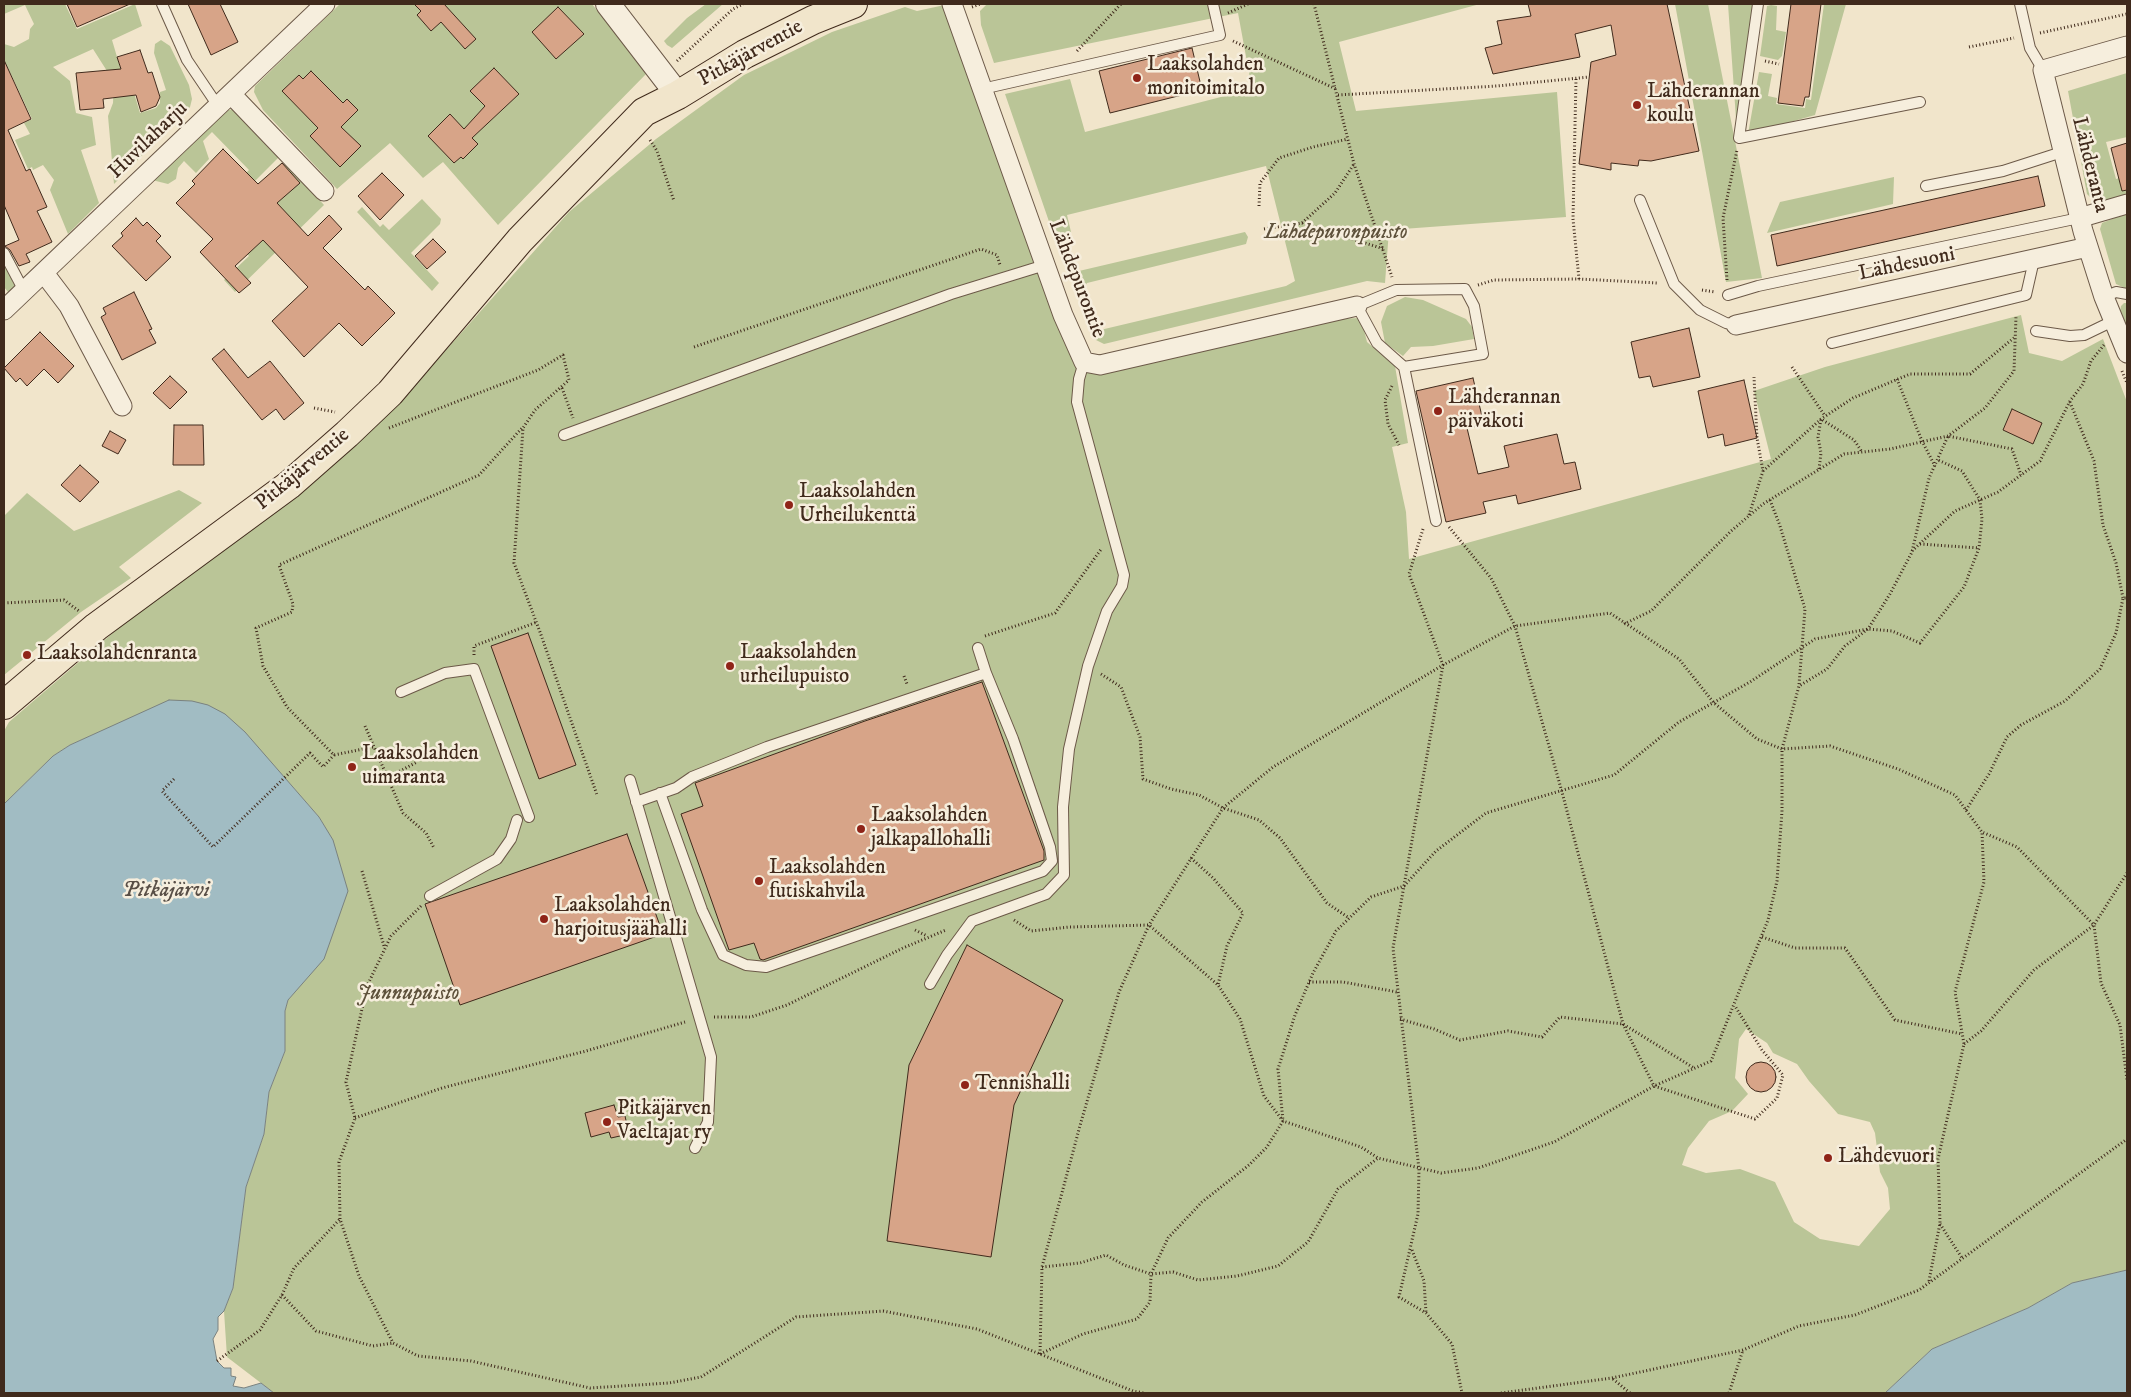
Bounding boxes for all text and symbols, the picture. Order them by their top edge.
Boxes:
street label: Pitkäjärventie [694,15,808,93]
place label: Laaksolahden monitoimitalo [1147,53,1265,103]
marker: Laaksolahden monitoimitalo [1131,72,1143,84]
place label: Lähderannan koulu [1647,80,1760,130]
street label: Huvilaharju [104,97,194,185]
marker: Lähderannan koulu [1631,99,1643,111]
street label: Lähderanta [2065,115,2113,215]
street label: Lähdepurontie [1042,216,1110,342]
park label: Lähdepuronpuisto [1264,221,1408,247]
street label: Lähdesuoni [1856,242,1958,288]
place label: Lähderannan päiväkoti [1448,386,1561,436]
marker: Lähderannan päiväkoti [1432,405,1444,417]
street label: Pitkäjärventie [251,423,355,517]
place label: Laaksolahden Urheilukenttä [799,480,916,530]
marker: Laaksolahden Urheilukenttä [783,499,795,511]
place label: Laaksolahden urheilupuisto [740,641,857,691]
place label: Laaksolahdenranta [37,642,197,668]
marker: Laaksolahdenranta [21,649,33,661]
marker: Laaksolahden urheilupuisto [724,660,736,672]
place label: Laaksolahden uimaranta [362,742,479,792]
marker: Laaksolahden uimaranta [346,761,358,773]
place label: Laaksolahden jalkapallohalli [871,804,991,854]
marker: Laaksolahden jalkapallohalli [855,823,867,835]
place label: Laaksolahden futiskahvila [769,856,886,906]
marker: Laaksolahden futiskahvila [753,875,765,887]
water label: Pitkäjärvi [122,878,210,904]
place label: Laaksolahden harjoitusjäähalli [554,894,687,944]
marker: Laaksolahden harjoitusjäähalli [538,913,550,925]
park label: Junnupuisto [357,982,459,1008]
place label: Tennishalli [975,1072,1070,1098]
marker: Tennishalli [959,1079,971,1091]
place label: Pitkäjärven Vaeltajat ry [617,1097,712,1147]
marker: Pitkäjärven Vaeltajat ry [601,1116,613,1128]
place label: Lähdevuori [1838,1145,1935,1171]
marker: Lähdevuori [1822,1152,1834,1164]

